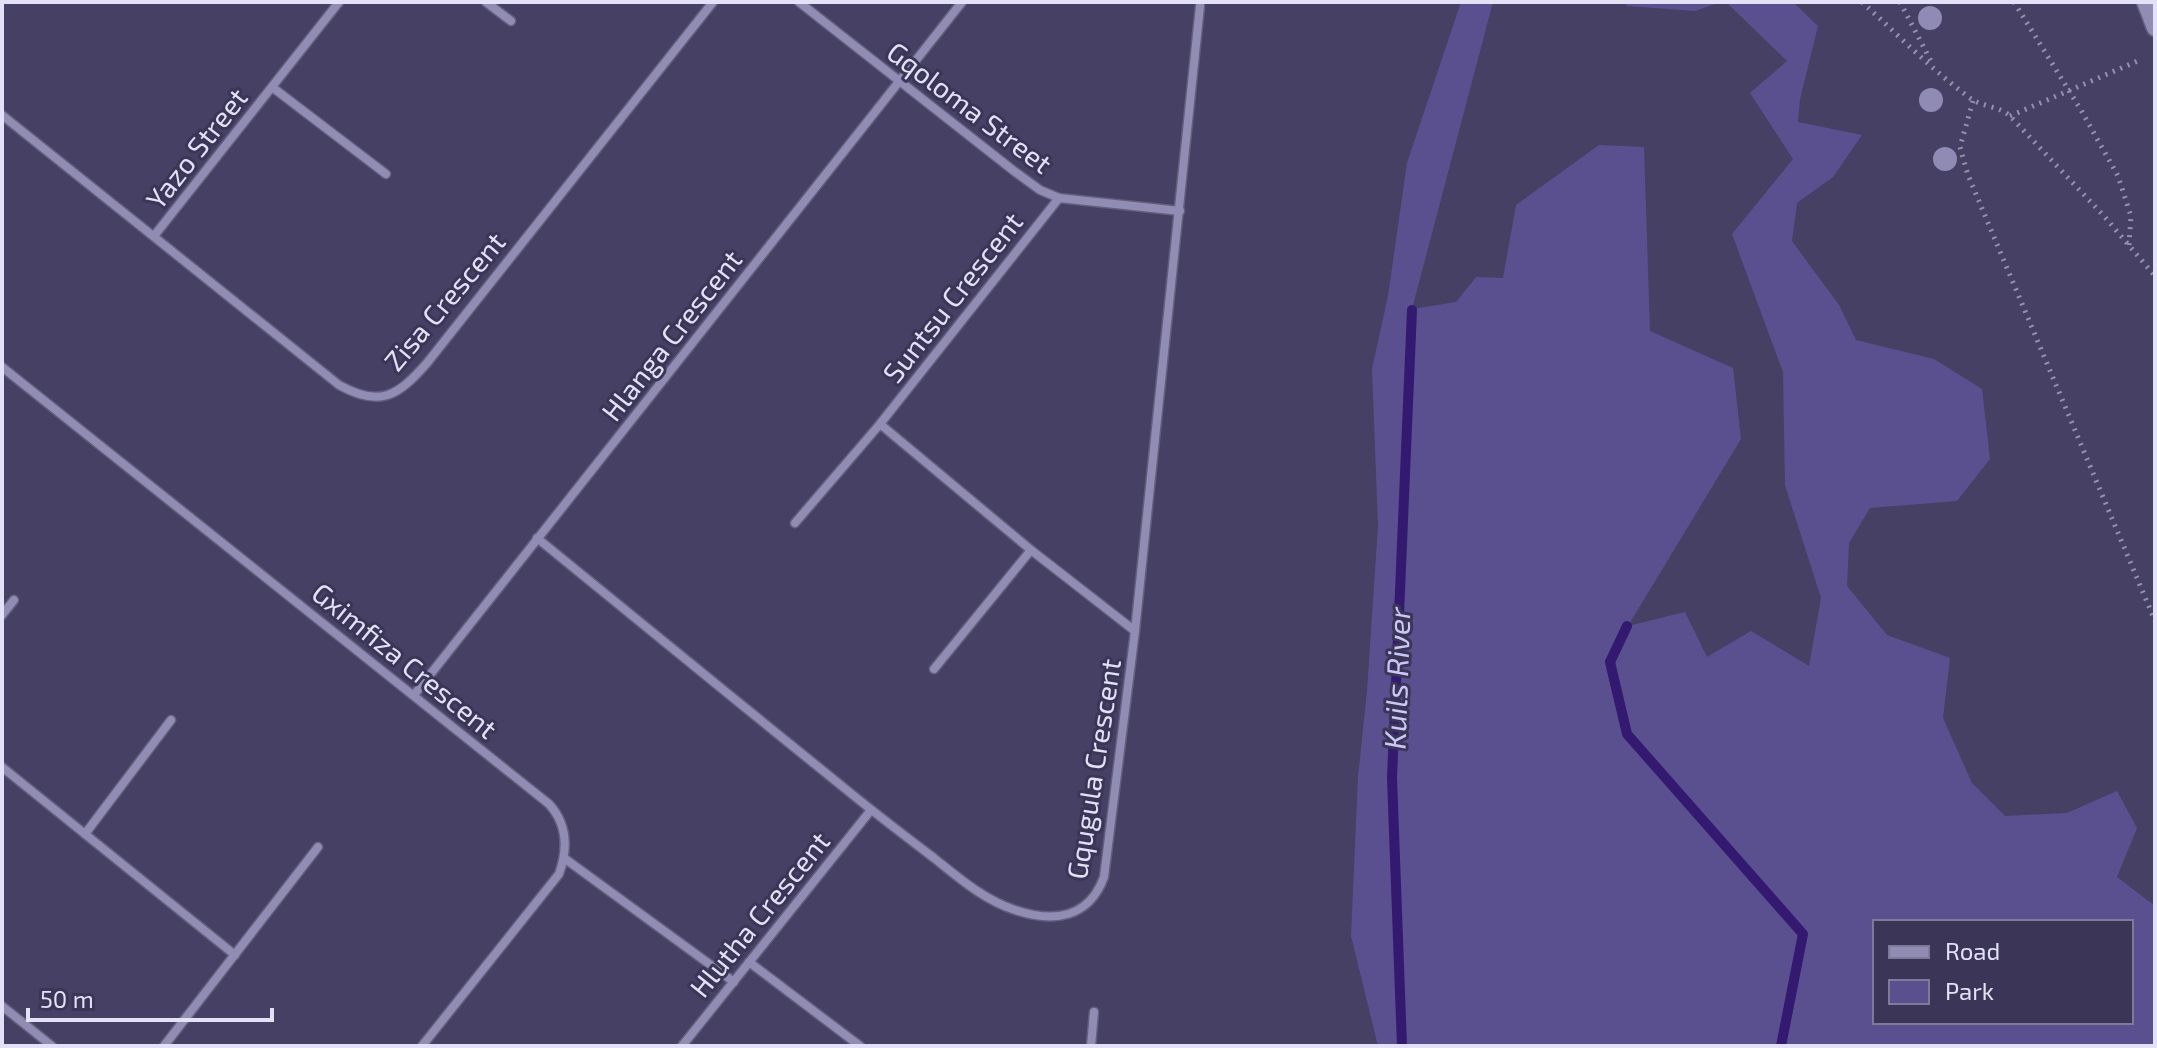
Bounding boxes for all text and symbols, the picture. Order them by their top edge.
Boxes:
street label: Gqoloma Street [881,34,1059,180]
street label: Yazo Street [138,81,254,215]
street label: Suntsu Crescent [875,205,1029,389]
street label: Zisa Crescent [376,225,512,377]
street label: Hlanga Crescent [594,243,748,427]
street label: Gximfiza Crescent [306,575,504,745]
water label: Kuils River [1376,605,1417,750]
street label: Gqugula Crescent [1059,656,1127,882]
street label: Hlutha Crescent [682,824,836,1004]
legend [1873,920,2133,1024]
text: Road [1945,936,2000,965]
scale bar [28,972,272,1022]
text: Park [1945,976,1994,1005]
text: 50 m [40,984,94,1013]

